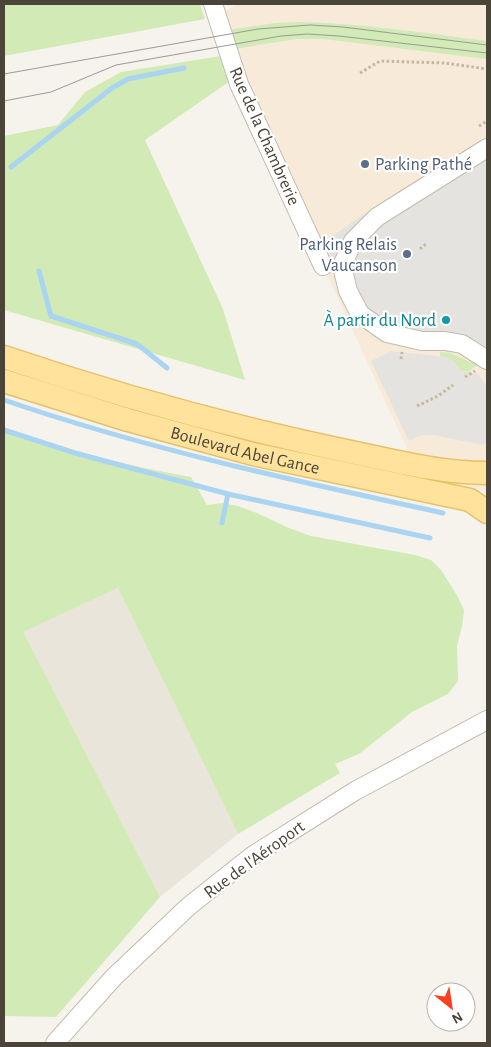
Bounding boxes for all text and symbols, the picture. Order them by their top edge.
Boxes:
street label: Rue de la Chambrerie [226,65,303,208]
place label: Parking Pathé [375,156,472,174]
marker: Parking Pathé [359,158,371,170]
place label: Parking Relais Vaucanson [299,236,397,275]
marker: Parking Relais Vaucanson [401,248,413,260]
place label: À partir du Nord [323,309,436,330]
marker: À partir du Nord [440,314,452,326]
street label: Boulevard Abel Gance [169,424,321,478]
street label: Rue de l'Aéroport [201,817,308,902]
north arrow [426,982,476,1032]
text: N [449,1009,465,1026]

